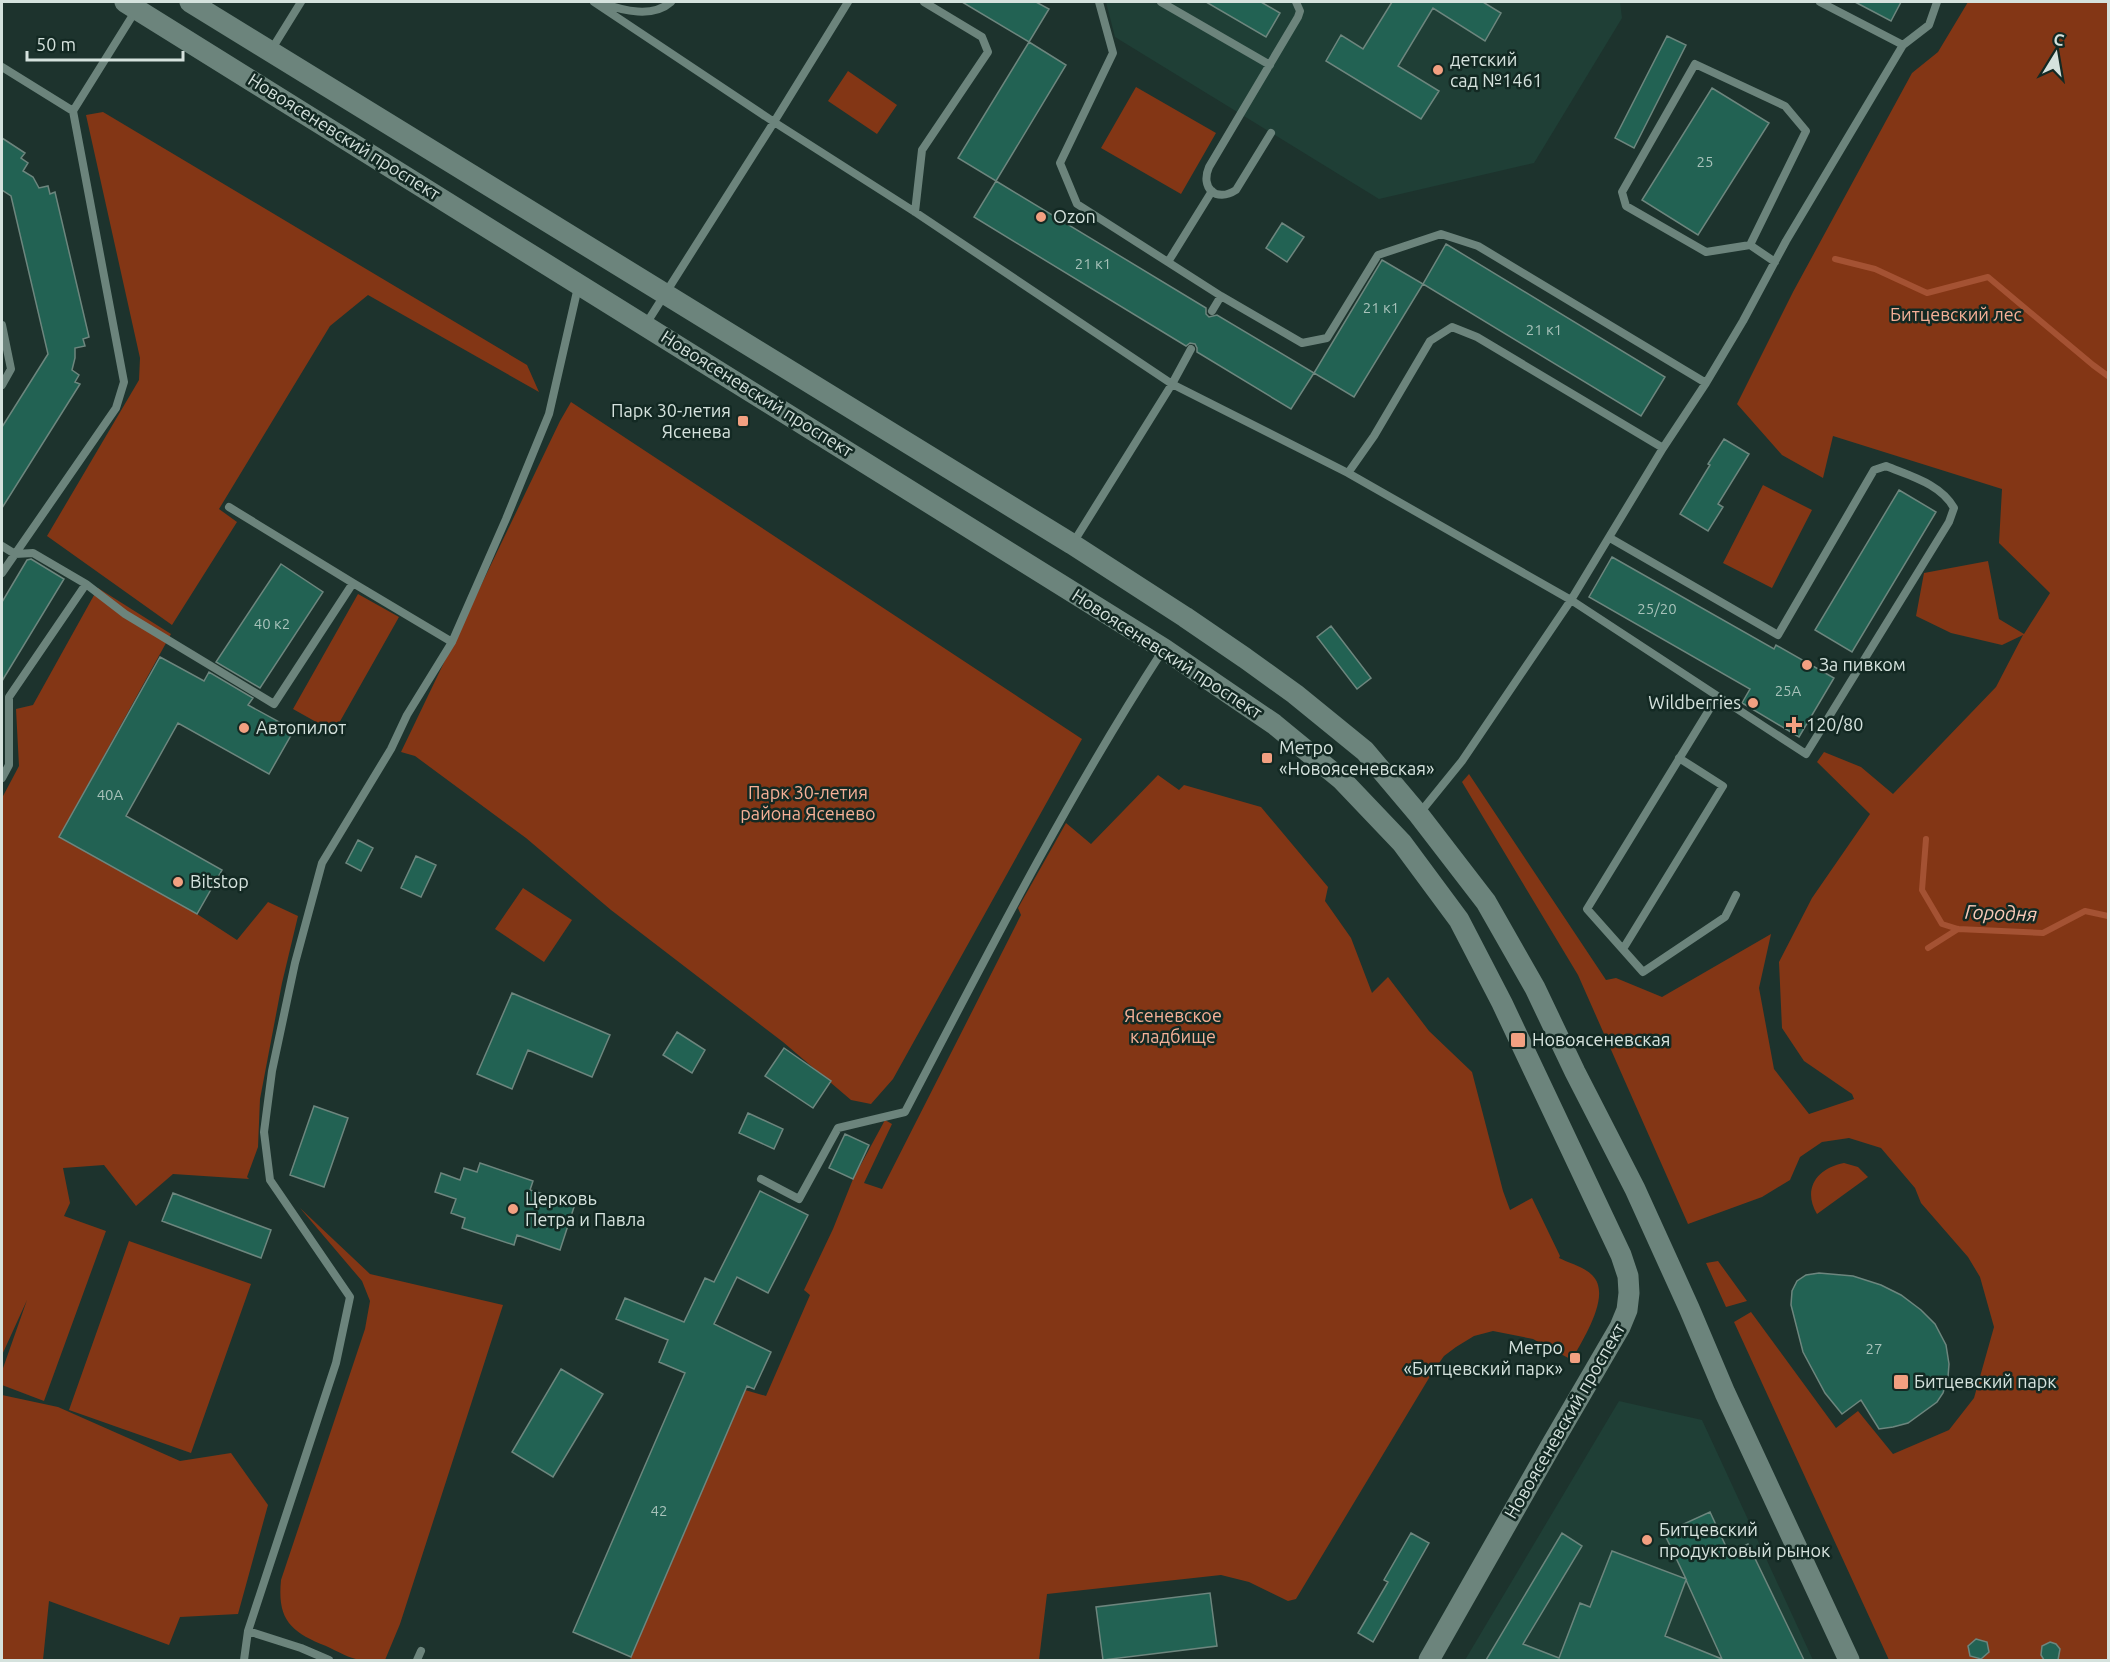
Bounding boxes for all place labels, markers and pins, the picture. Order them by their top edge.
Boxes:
place label: детский сад №1461 [1450,49,1543,90]
marker: детский сад №1461 [1431,63,1445,77]
place label: Ozon [1053,206,1096,226]
marker: Ozon [1034,210,1048,224]
place label: Парк 30-летия Ясенева [611,400,731,441]
marker: Парк 30-летия Ясенева [736,414,750,428]
place label: За пивком [1819,654,1906,674]
marker: За пивком [1800,658,1814,672]
place label: Wildberries [1648,692,1741,712]
marker: Wildberries [1746,696,1760,710]
place label: 120/80 [1806,714,1863,734]
place label: Автопилот [256,717,346,737]
marker: 120/80 [1787,718,1801,732]
marker: Автопилот [237,721,251,735]
place label: Метро «Новоясеневская» [1279,737,1434,778]
marker: Метро «Новоясеневская» [1260,751,1274,765]
place label: Bitstop [190,871,249,891]
marker: Bitstop [171,875,185,889]
place label: Новоясеневская [1532,1029,1670,1049]
marker: Новоясеневская [1509,1031,1527,1049]
place label: Церковь Петра и Павла [525,1188,645,1229]
marker: Церковь Петра и Павла [506,1202,520,1216]
place label: Метро «Битцевский парк» [1404,1337,1563,1378]
marker: Метро «Битцевский парк» [1568,1351,1582,1365]
place label: Битцевский парк [1914,1371,2057,1391]
marker: Битцевский парк [1892,1373,1910,1391]
place label: Битцевский продуктовый рынок [1659,1519,1830,1560]
marker: Битцевский продуктовый рынок [1640,1533,1654,1547]

